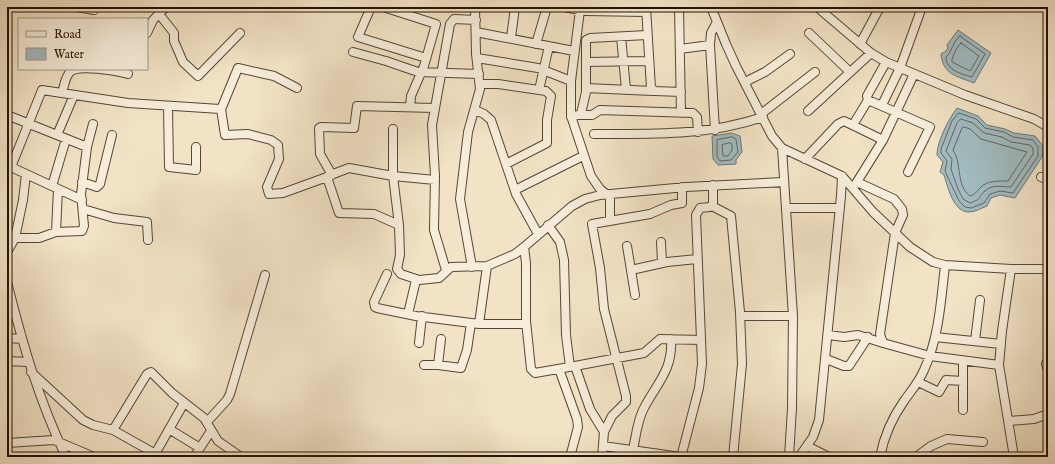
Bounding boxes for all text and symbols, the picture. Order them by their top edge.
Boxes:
legend [18,18,148,70]
text: Road [54,27,82,42]
text: Water [54,47,85,62]

